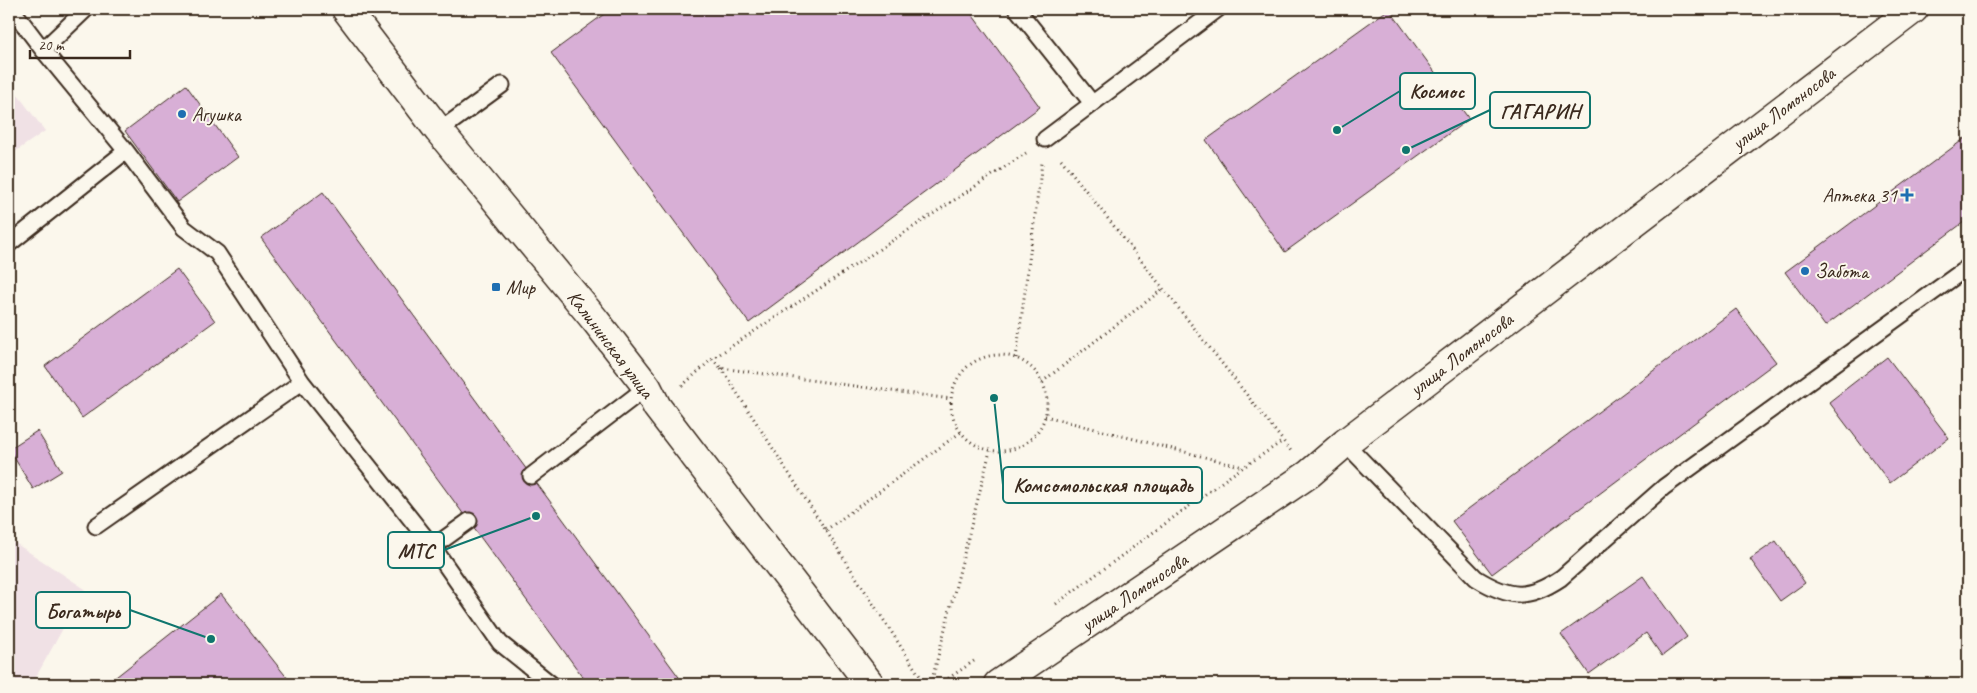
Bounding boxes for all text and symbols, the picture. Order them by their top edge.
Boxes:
scale bar [30,28,130,60]
text: 20 m [38,36,65,55]
street label: улица Ломоносова [1726,60,1842,156]
callout: Космос [1400,73,1475,109]
text: Космос [1410,78,1465,104]
callout: ГАГАРИН [1490,92,1590,128]
text: ГАГАРИН [1500,98,1584,124]
place label: Агушка [192,102,243,127]
marker: Агушка [176,108,188,120]
place label: Аптека 31 [1822,183,1898,208]
marker: Аптека 31 [1901,189,1913,201]
place label: Забота [1815,259,1870,284]
marker: Забота [1799,265,1811,277]
place label: Мир [506,275,537,300]
marker: Мир [490,281,502,293]
street label: Калининская улица [562,285,661,405]
street label: улица Ломоносова [1404,306,1520,402]
callout: Комсомольская площадь [1003,467,1202,503]
text: Комсомольская площадь [1013,472,1194,498]
callout: МТС [388,532,444,568]
text: МТС [398,538,437,564]
street label: улица Ломоносова [1075,546,1194,638]
callout: Богатырь [36,592,130,628]
text: Богатырь [46,598,122,624]

